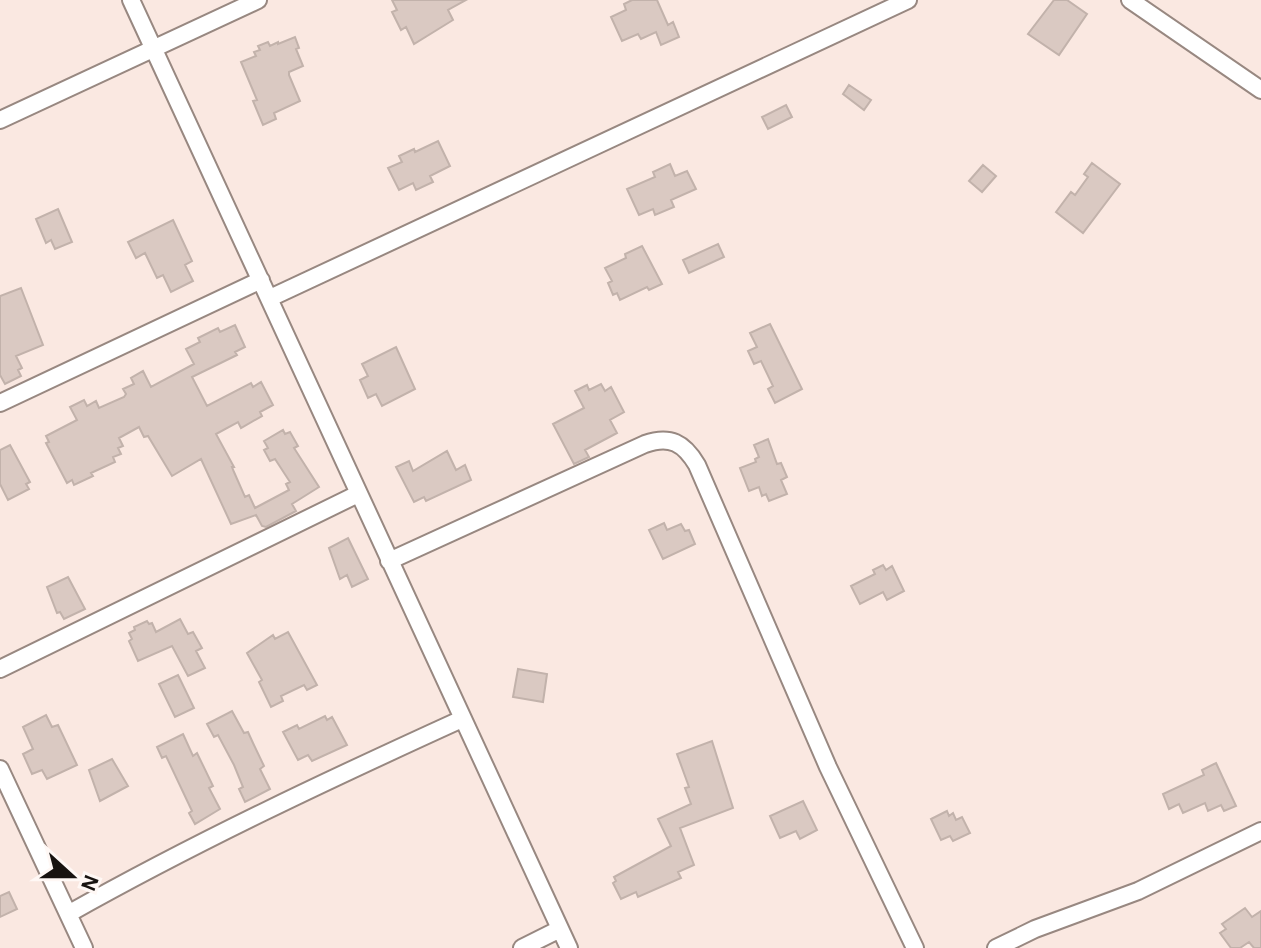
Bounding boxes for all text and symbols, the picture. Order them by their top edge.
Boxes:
north arrow [32,836,112,916]
text: N [77,872,103,894]

